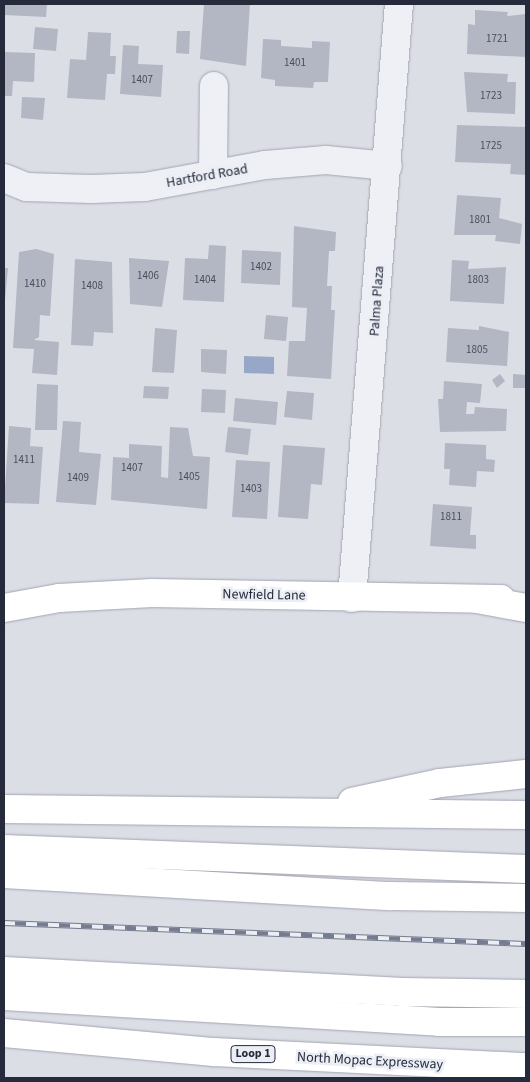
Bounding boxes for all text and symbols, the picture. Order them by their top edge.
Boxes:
house number: 1721 [486,32,508,46]
house number: 1401 [284,56,306,70]
house number: 1407 [131,73,153,87]
house number: 1723 [480,89,502,103]
house number: 1725 [480,139,502,153]
street label: Hartford Road [165,161,249,191]
house number: 1801 [469,213,491,227]
house number: 1402 [250,260,272,274]
street label: Palma Plaza [366,265,388,337]
house number: 1406 [137,269,159,283]
house number: 1404 [194,273,216,287]
house number: 1803 [467,273,489,287]
house number: 1410 [24,277,46,291]
house number: 1408 [81,279,103,293]
house number: 1805 [466,343,488,357]
house number: 1411 [13,453,35,467]
house number: 1407 [121,461,143,475]
house number: 1405 [178,470,200,484]
house number: 1409 [67,471,89,485]
house number: 1403 [240,482,262,496]
house number: 1811 [440,510,462,524]
street label: Newfield Lane [222,586,306,604]
road number: Loop 1 [230,1044,276,1064]
street label: North Mopac Expressway [297,1049,443,1073]

